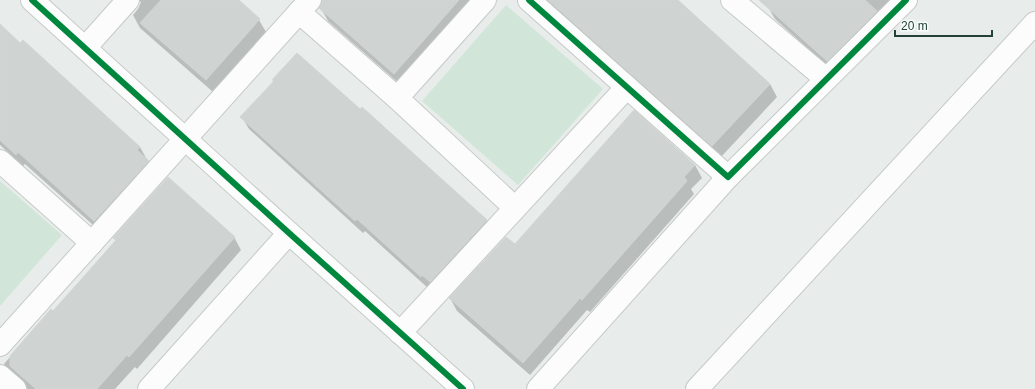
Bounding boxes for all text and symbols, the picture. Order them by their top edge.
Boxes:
scale bar [895,12,992,38]
text: 20 m [901,19,928,33]

